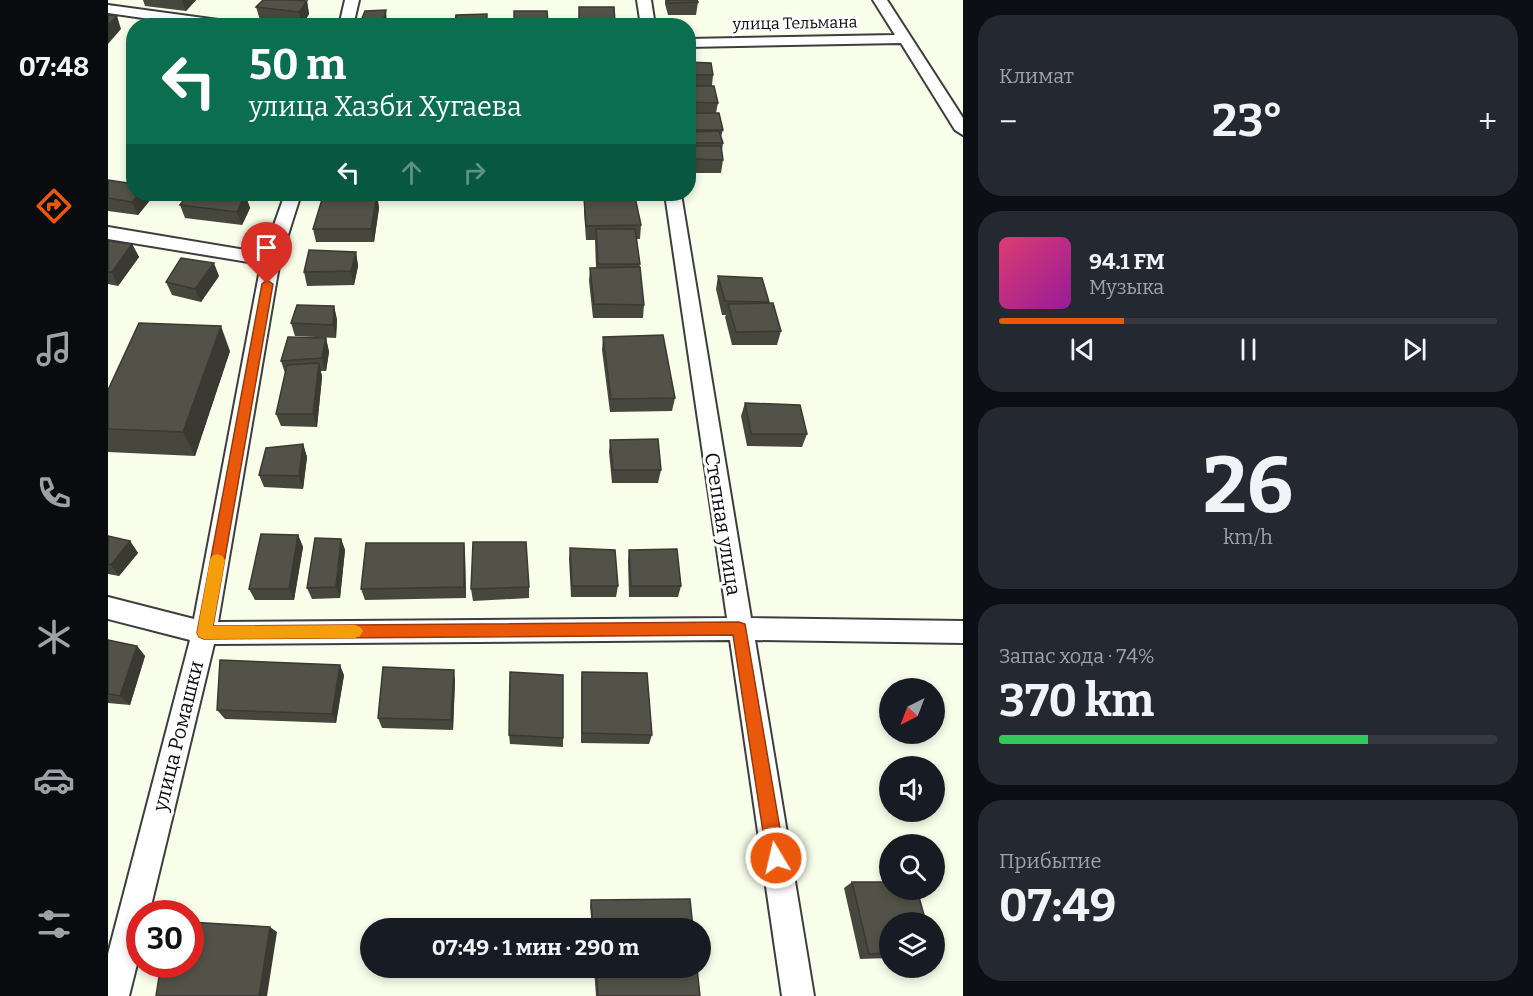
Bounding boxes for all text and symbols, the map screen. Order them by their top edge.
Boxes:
street label: улица Тельмана [731,12,858,34]
text: 50 m [249,40,346,90]
icon: left [150,42,228,120]
text: 07:48 [19,51,89,83]
text: Климат [999,64,1074,88]
text: улица Хазби Хугаева [249,91,522,123]
text: 23° [1212,94,1283,148]
text: − [999,102,1017,142]
text: + [1478,102,1497,142]
icon: left [332,156,365,189]
icon: ahead [395,156,428,189]
icon: right [458,156,491,189]
icon: directions [33,185,75,227]
pin [241,222,292,284]
icon: arrive [250,231,283,264]
text: 94.1 FM [1089,248,1165,275]
text: Музыка [1089,275,1164,299]
icon: music [33,328,75,370]
icon: previous [1066,333,1099,366]
icon: pause [1232,333,1265,366]
icon: next [1398,333,1431,366]
text: 26 [1203,439,1293,533]
street label: Степная улица [700,451,746,597]
icon: phone [33,472,75,514]
text: km/h [1223,525,1273,549]
icon: climate [33,616,75,658]
text: Запас хода · 74% [999,644,1155,668]
street label: улица Ромашки [147,658,208,815]
text: 370 km [999,674,1154,728]
north arrow [879,678,945,744]
map controls [879,678,945,978]
button: sound [879,756,945,822]
icon: car [33,759,75,801]
position arrow [744,826,808,890]
button: search [879,834,945,900]
text: Прибытие [999,849,1101,873]
text: 07:49 [999,879,1116,933]
speed limit sign: 30 [126,900,204,978]
icon: filters [33,903,75,945]
button: layers [879,912,945,978]
text: 07:49 · 1 мин · 290 m [432,934,639,961]

